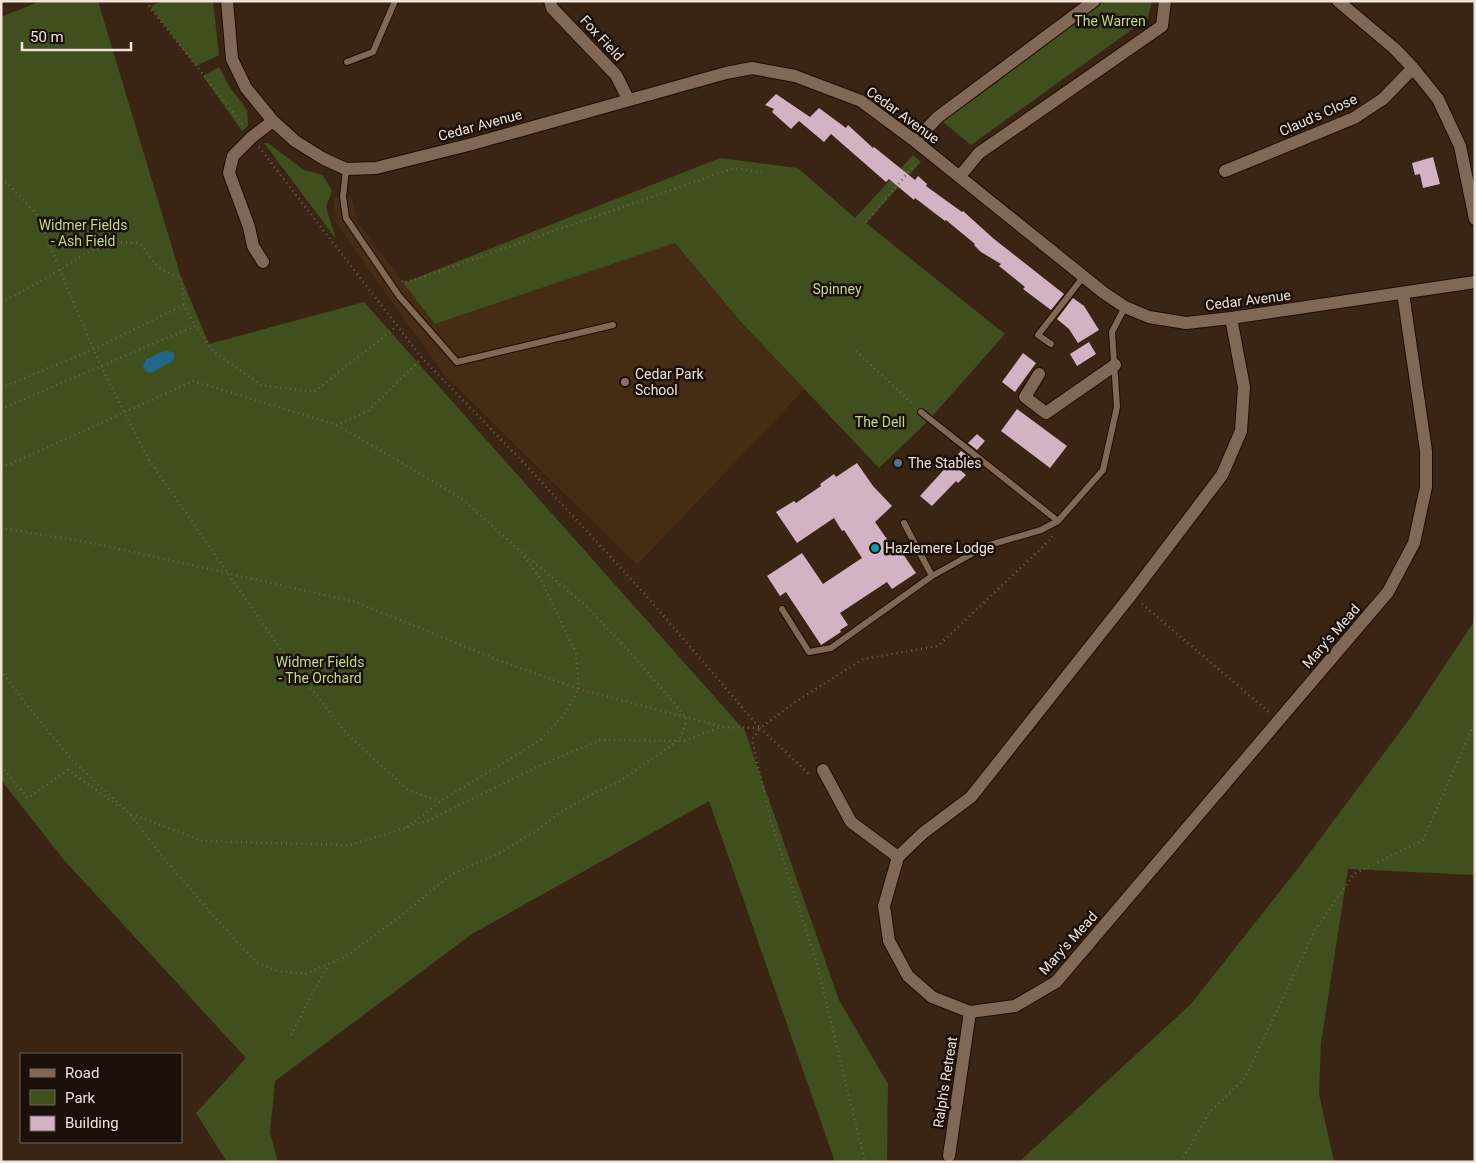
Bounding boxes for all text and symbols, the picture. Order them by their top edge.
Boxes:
street label: Fox Field [577,12,627,64]
park label: The Warren [1074,13,1146,29]
scale bar [22,20,131,52]
text: 50 m [30,28,64,46]
street label: Cedar Avenue [863,83,943,147]
street label: Claud's Close [1277,91,1359,139]
street label: Cedar Avenue [436,106,524,144]
park label: Widmer Fields - Ash Field [39,217,127,249]
park label: Spinney [813,281,862,297]
street label: Cedar Avenue [1204,287,1292,313]
place label: Cedar Park School [635,366,704,398]
marker: Cedar Park School [619,376,631,388]
park label: The Dell [855,414,905,430]
place label: The Stables [908,455,981,471]
marker: The Stables [892,457,904,469]
place label: Hazlemere Lodge [885,540,994,556]
marker: Hazlemere Lodge [869,542,881,554]
street label: Mary's Mead [1299,601,1363,671]
park label: Widmer Fields - The Orchard [276,654,364,686]
street label: Mary's Mead [1036,908,1100,978]
street label: Ralph's Retreat [930,1035,960,1129]
legend [20,1053,182,1143]
text: Road [65,1064,99,1082]
text: Park [65,1089,96,1107]
text: Building [65,1114,119,1132]

